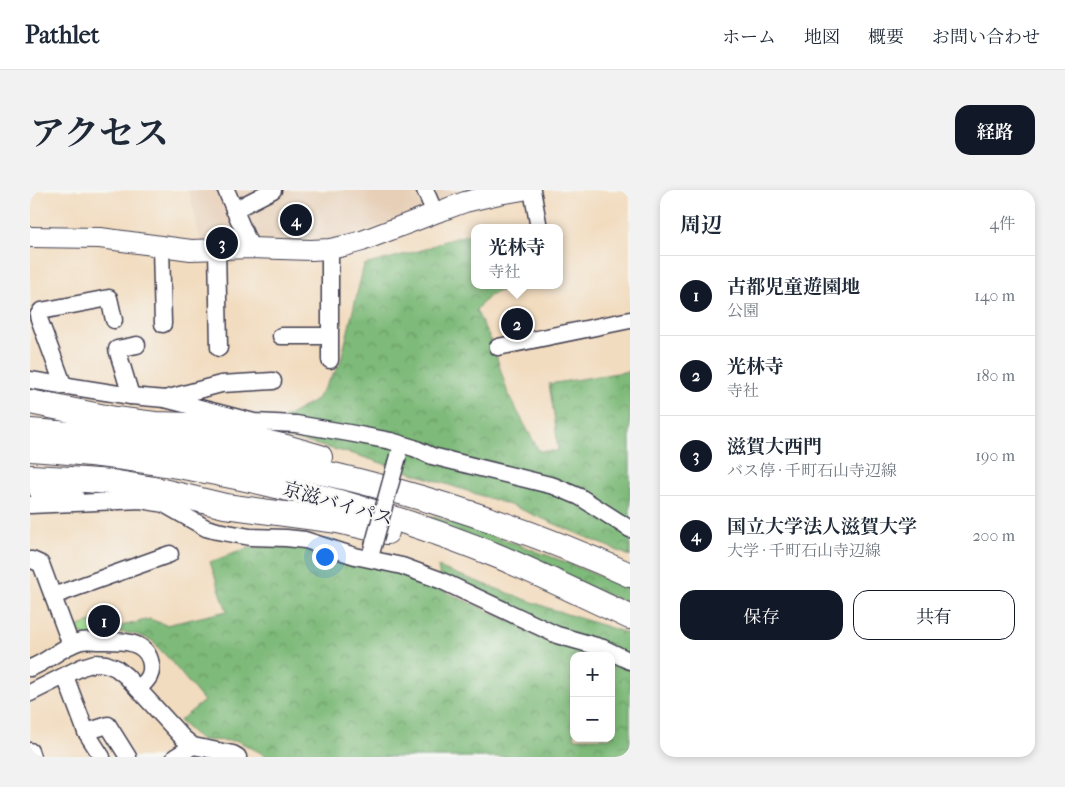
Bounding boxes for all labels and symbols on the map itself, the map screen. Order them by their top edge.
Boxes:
pin: 4 [280,201,312,239]
pin: 3 [206,224,238,262]
pin: 2 [501,305,533,343]
street label: 京滋バイパス [280,478,396,530]
your location [312,544,338,570]
pin: 1 [88,602,120,640]

